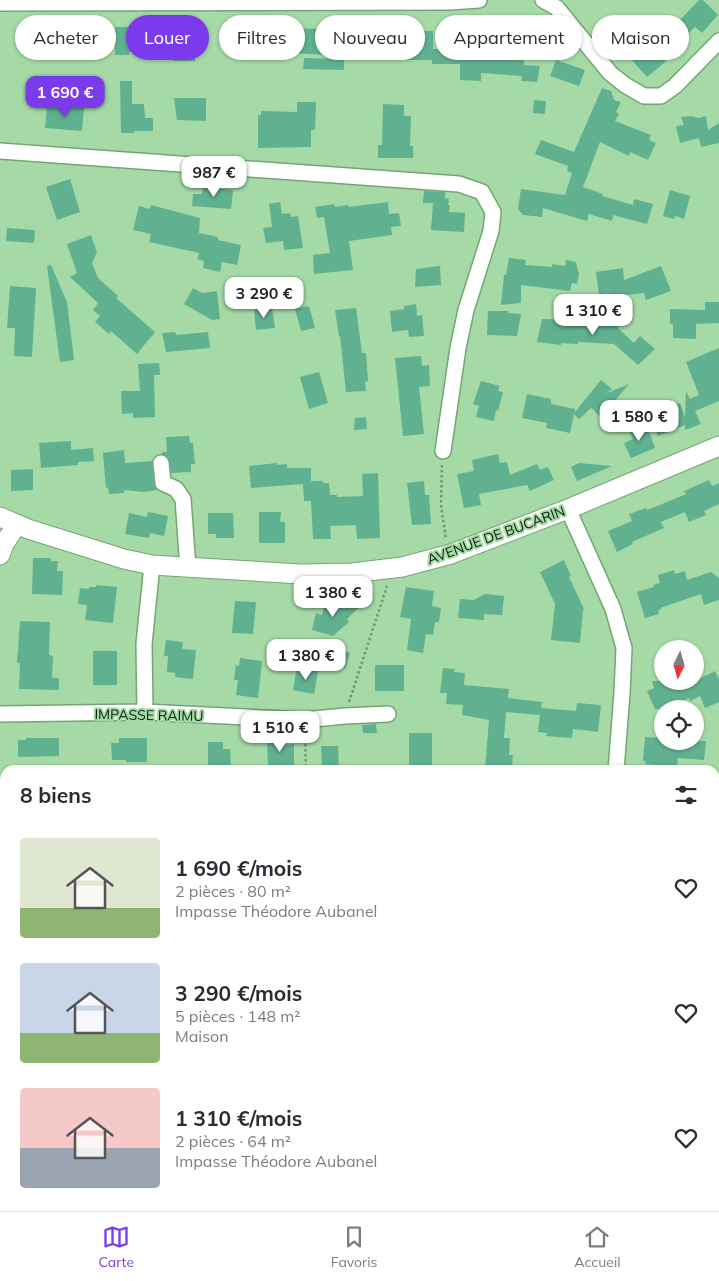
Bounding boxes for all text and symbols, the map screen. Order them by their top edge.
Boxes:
chip: Acheter [15,15,116,60]
chip: Louer [126,15,209,60]
chip: Filtres [219,15,305,60]
chip: Nouveau [315,15,425,60]
chip: Appartement [435,15,582,60]
chip: Maison [592,15,689,60]
pin: 1 690 € [19,76,111,118]
text: 1 690 € [37,82,93,102]
pin: 987 € [179,156,249,198]
text: 987 € [193,162,235,182]
pin: 3 290 € [218,276,310,319]
text: 3 290 € [236,283,292,303]
pin: 1 310 € [547,294,639,336]
text: 1 310 € [565,300,621,320]
pin: 1 580 € [593,400,685,442]
text: 1 580 € [611,406,667,426]
street label: AVENUE DE BUCARIN [425,502,567,568]
pin: 1 380 € [287,576,379,618]
text: 1 380 € [305,582,361,602]
pin: 1 380 € [260,638,352,681]
north arrow [654,640,704,690]
map controls [654,640,704,750]
text: 1 380 € [278,645,334,665]
button: locate [654,700,704,750]
street label: IMPASSE RAIMU [94,705,204,725]
pin: 1 510 € [234,710,326,753]
text: 1 510 € [252,717,308,737]
icon: filters [672,781,700,809]
text: 8 biens [20,782,92,808]
text: 1 690 €/mois [175,855,302,881]
icon: home [60,858,120,918]
icon: heart [672,874,700,902]
text: 2 pièces · 80 m² [175,881,291,901]
text: Impasse Théodore Aubanel [175,901,377,921]
text: 3 290 €/mois [175,980,302,1006]
icon: home [60,983,120,1043]
icon: heart [672,999,700,1027]
text: 5 pièces · 148 m² [175,1006,300,1026]
text: Maison [175,1026,229,1046]
text: 1 310 €/mois [175,1105,302,1131]
icon: home [60,1108,120,1168]
icon: heart [672,1124,700,1152]
text: 2 pièces · 64 m² [175,1131,291,1151]
text: Impasse Théodore Aubanel [175,1151,377,1171]
tab: Carte [98,1223,134,1271]
tab: Favoris [331,1223,377,1271]
tab: Accueil [574,1223,621,1271]

